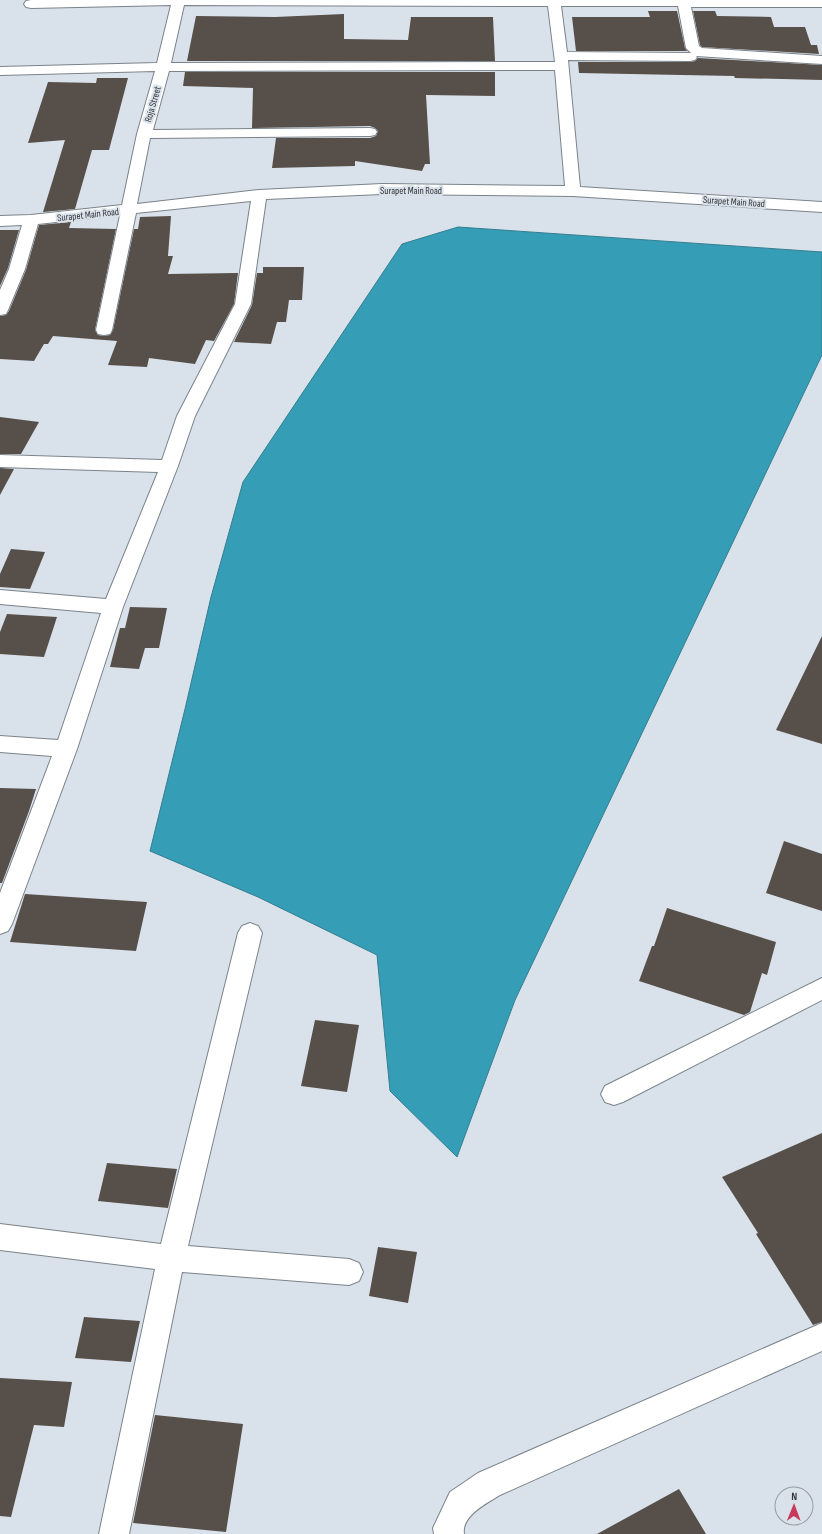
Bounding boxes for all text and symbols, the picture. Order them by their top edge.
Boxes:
street label: Roja Street [142,85,164,124]
street label: Surapet Main Road [380,185,442,197]
street label: Surapet Main Road [703,194,765,210]
street label: Surapet Main Road [57,206,120,224]
north arrow [774,1486,814,1526]
text: N [791,1490,797,1503]

